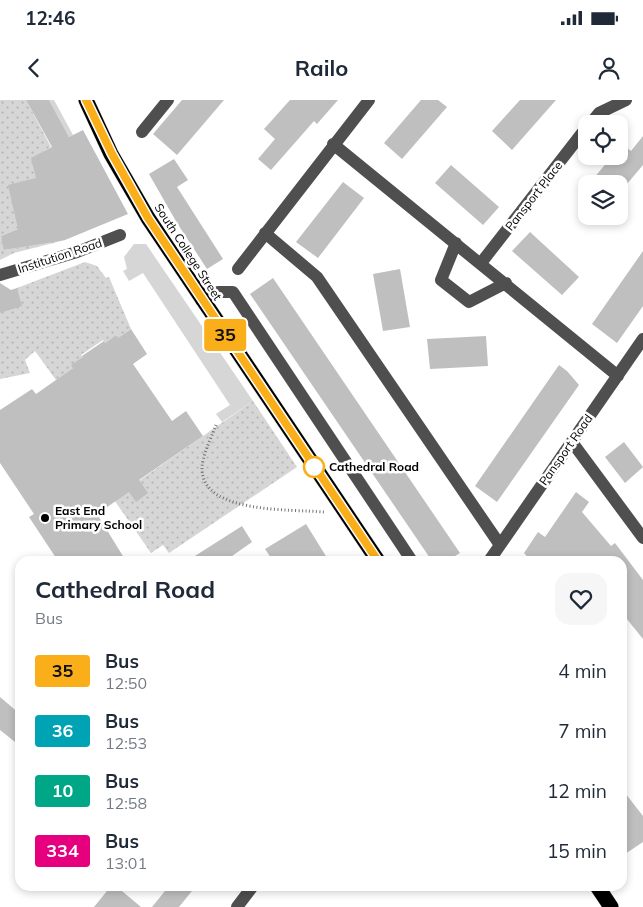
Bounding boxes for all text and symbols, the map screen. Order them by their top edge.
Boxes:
text: 12:46 [25,6,75,30]
icon: back [20,54,48,82]
text: Railo [295,54,348,82]
icon: person [595,54,623,82]
map controls [578,115,628,225]
button: locate [578,115,628,165]
street label: Pansport Place [502,158,565,233]
button: layers [578,175,628,225]
street label: South College Street [151,200,225,303]
street label: Institution Road [16,235,104,276]
line badge: 35 [202,319,248,351]
text: 35 [214,323,236,346]
street label: Pansport Road [536,411,596,488]
marker: Cathedral Road [303,456,325,478]
place label: Cathedral Road [329,459,419,474]
place label: East End Primary School [55,503,142,532]
marker: East End Primary School [39,512,51,524]
button: heart [555,573,607,625]
text: Cathedral Road [35,574,215,604]
text: Bus [35,608,63,628]
text: Bus [105,649,139,673]
text: 35 [52,659,73,682]
text: 4 min [558,659,607,683]
text: 12:50 [105,673,147,693]
text: Bus [105,709,139,733]
text: 36 [52,719,73,742]
text: 7 min [558,719,607,743]
text: 12:53 [105,733,147,753]
text: Bus [105,769,139,793]
text: 10 [52,779,73,802]
text: 12 min [547,779,607,803]
text: 12:58 [105,793,147,813]
text: Bus [105,829,139,853]
text: 334 [46,839,79,862]
text: 15 min [547,839,607,863]
text: 13:01 [105,853,147,873]

